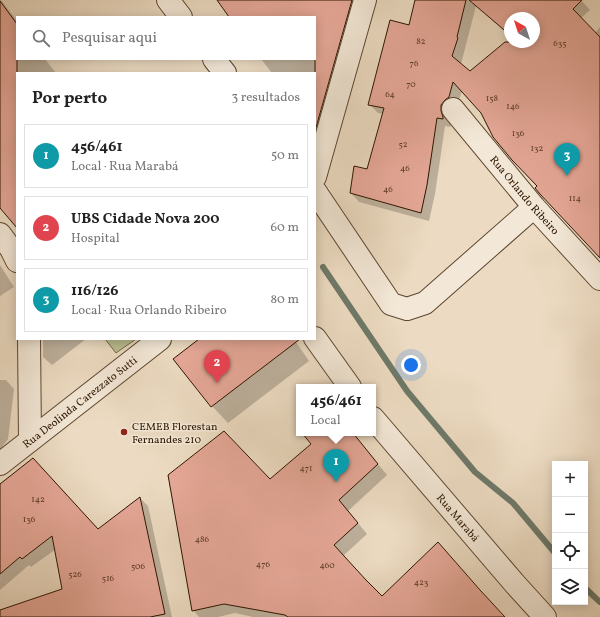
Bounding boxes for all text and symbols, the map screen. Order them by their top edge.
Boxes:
north arrow [504,12,540,48]
search box [16,16,316,60]
icon: search [30,27,52,49]
text: Pesquisar aqui [62,28,157,49]
house number: 82 [416,35,426,48]
house number: 635 [553,37,567,50]
house number: 76 [410,57,419,70]
house number: 70 [406,78,416,91]
text: Por perto [32,87,107,110]
house number: 64 [385,88,395,101]
text: 3 resultados [231,89,300,107]
house number: 158 [486,92,499,105]
house number: 146 [506,100,520,113]
house number: 136 [512,127,525,140]
text: 456/461 [71,137,123,158]
house number: 52 [398,138,408,151]
house number: 132 [531,142,544,155]
pin: 3 [554,143,580,176]
text: 1 [43,147,49,165]
text: 50 m [271,147,299,165]
street label: Rua Orlando Ribeiro [486,153,562,239]
text: Local · Rua Marabá [71,158,179,176]
house number: 46 [400,162,410,175]
house number: 46 [383,183,393,196]
house number: 114 [569,192,581,205]
text: UBS Cidade Nova 200 [71,209,220,230]
text: 2 [43,219,49,237]
text: 60 m [271,219,299,237]
text: Hospital [71,230,120,248]
text: 116/126 [71,281,119,302]
text: 3 [43,291,49,309]
text: 80 m [270,291,299,309]
text: Local · Rua Orlando Ribeiro [71,302,227,320]
pin: 2 [204,350,230,383]
street label: Rua Deolinda Carezzato Sutti [20,354,141,452]
your location [401,355,421,375]
popup [296,384,376,436]
text: 456/461 [310,391,362,412]
text: Local [310,412,341,430]
place label: CEMEB Florestan Fernandes 210 [132,420,218,448]
marker: CEMEB Florestan Fernandes 210 [119,427,129,437]
pin: 1 [323,449,349,482]
map controls [552,461,588,605]
button: + [552,461,588,497]
house number: 471 [299,462,313,475]
street label: Rua Marabá [432,491,482,546]
house number: 142 [31,493,45,506]
button: − [552,497,588,533]
house number: 136 [23,513,36,526]
house number: 486 [195,533,210,546]
button: locate [552,533,588,569]
house number: 476 [256,558,271,571]
house number: 460 [319,559,335,572]
house number: 506 [131,560,146,573]
house number: 526 [68,568,82,581]
button: layers [552,569,588,605]
house number: 516 [102,572,115,585]
house number: 423 [414,576,429,589]

